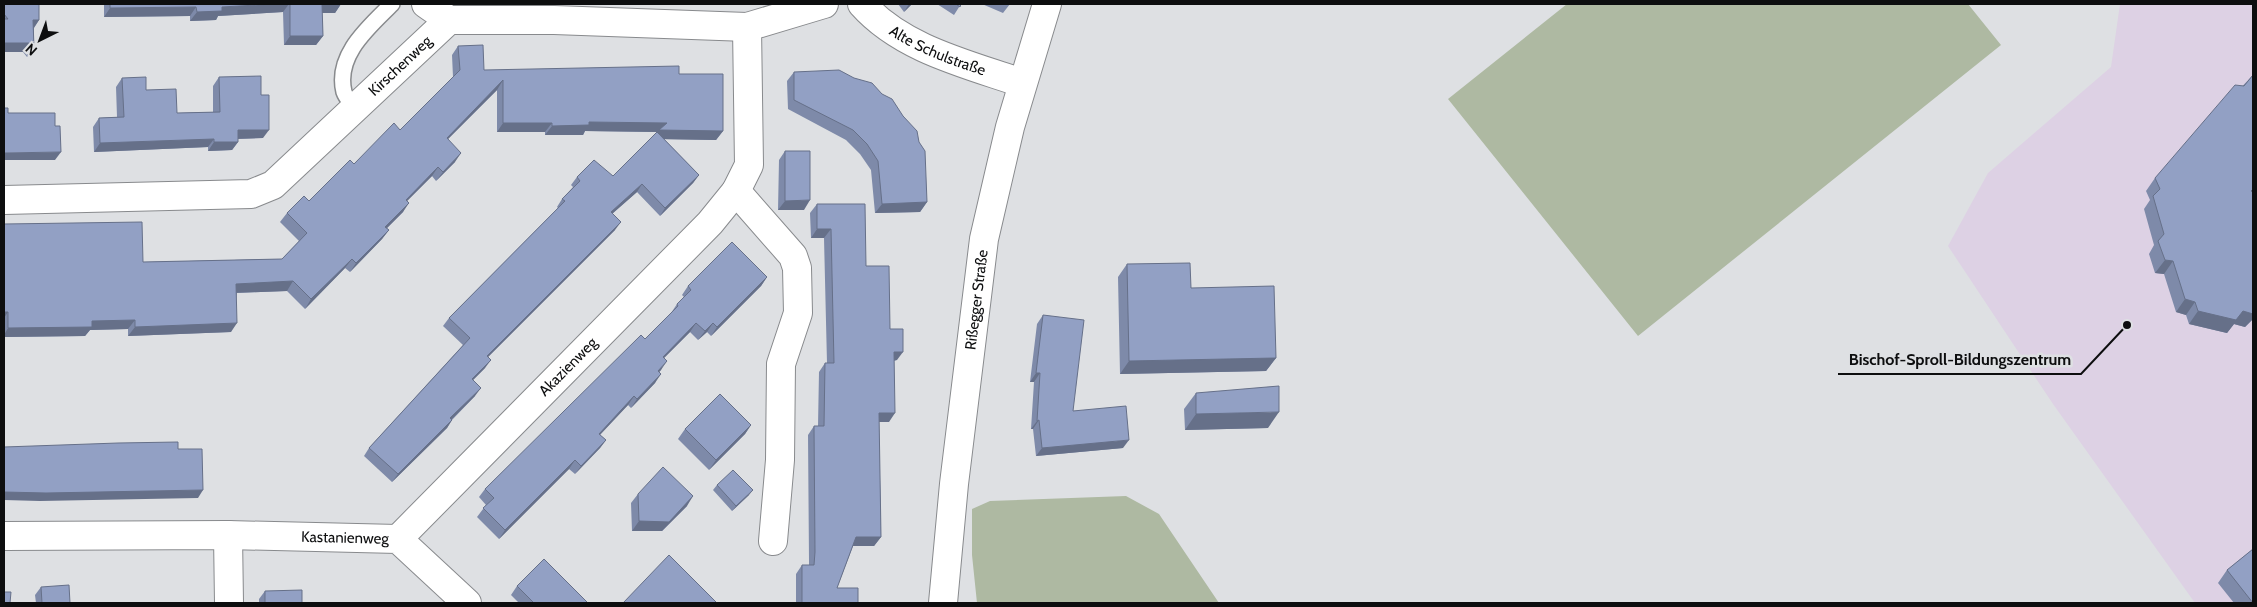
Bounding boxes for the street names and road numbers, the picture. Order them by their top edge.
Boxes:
street label: Alte Schulstraße [886,22,988,79]
street label: Kirschenweg [365,32,436,100]
street label: Rißegger Straße [961,248,992,351]
street label: Akazienweg [535,333,601,400]
street label: Kastanienweg [301,528,390,548]

